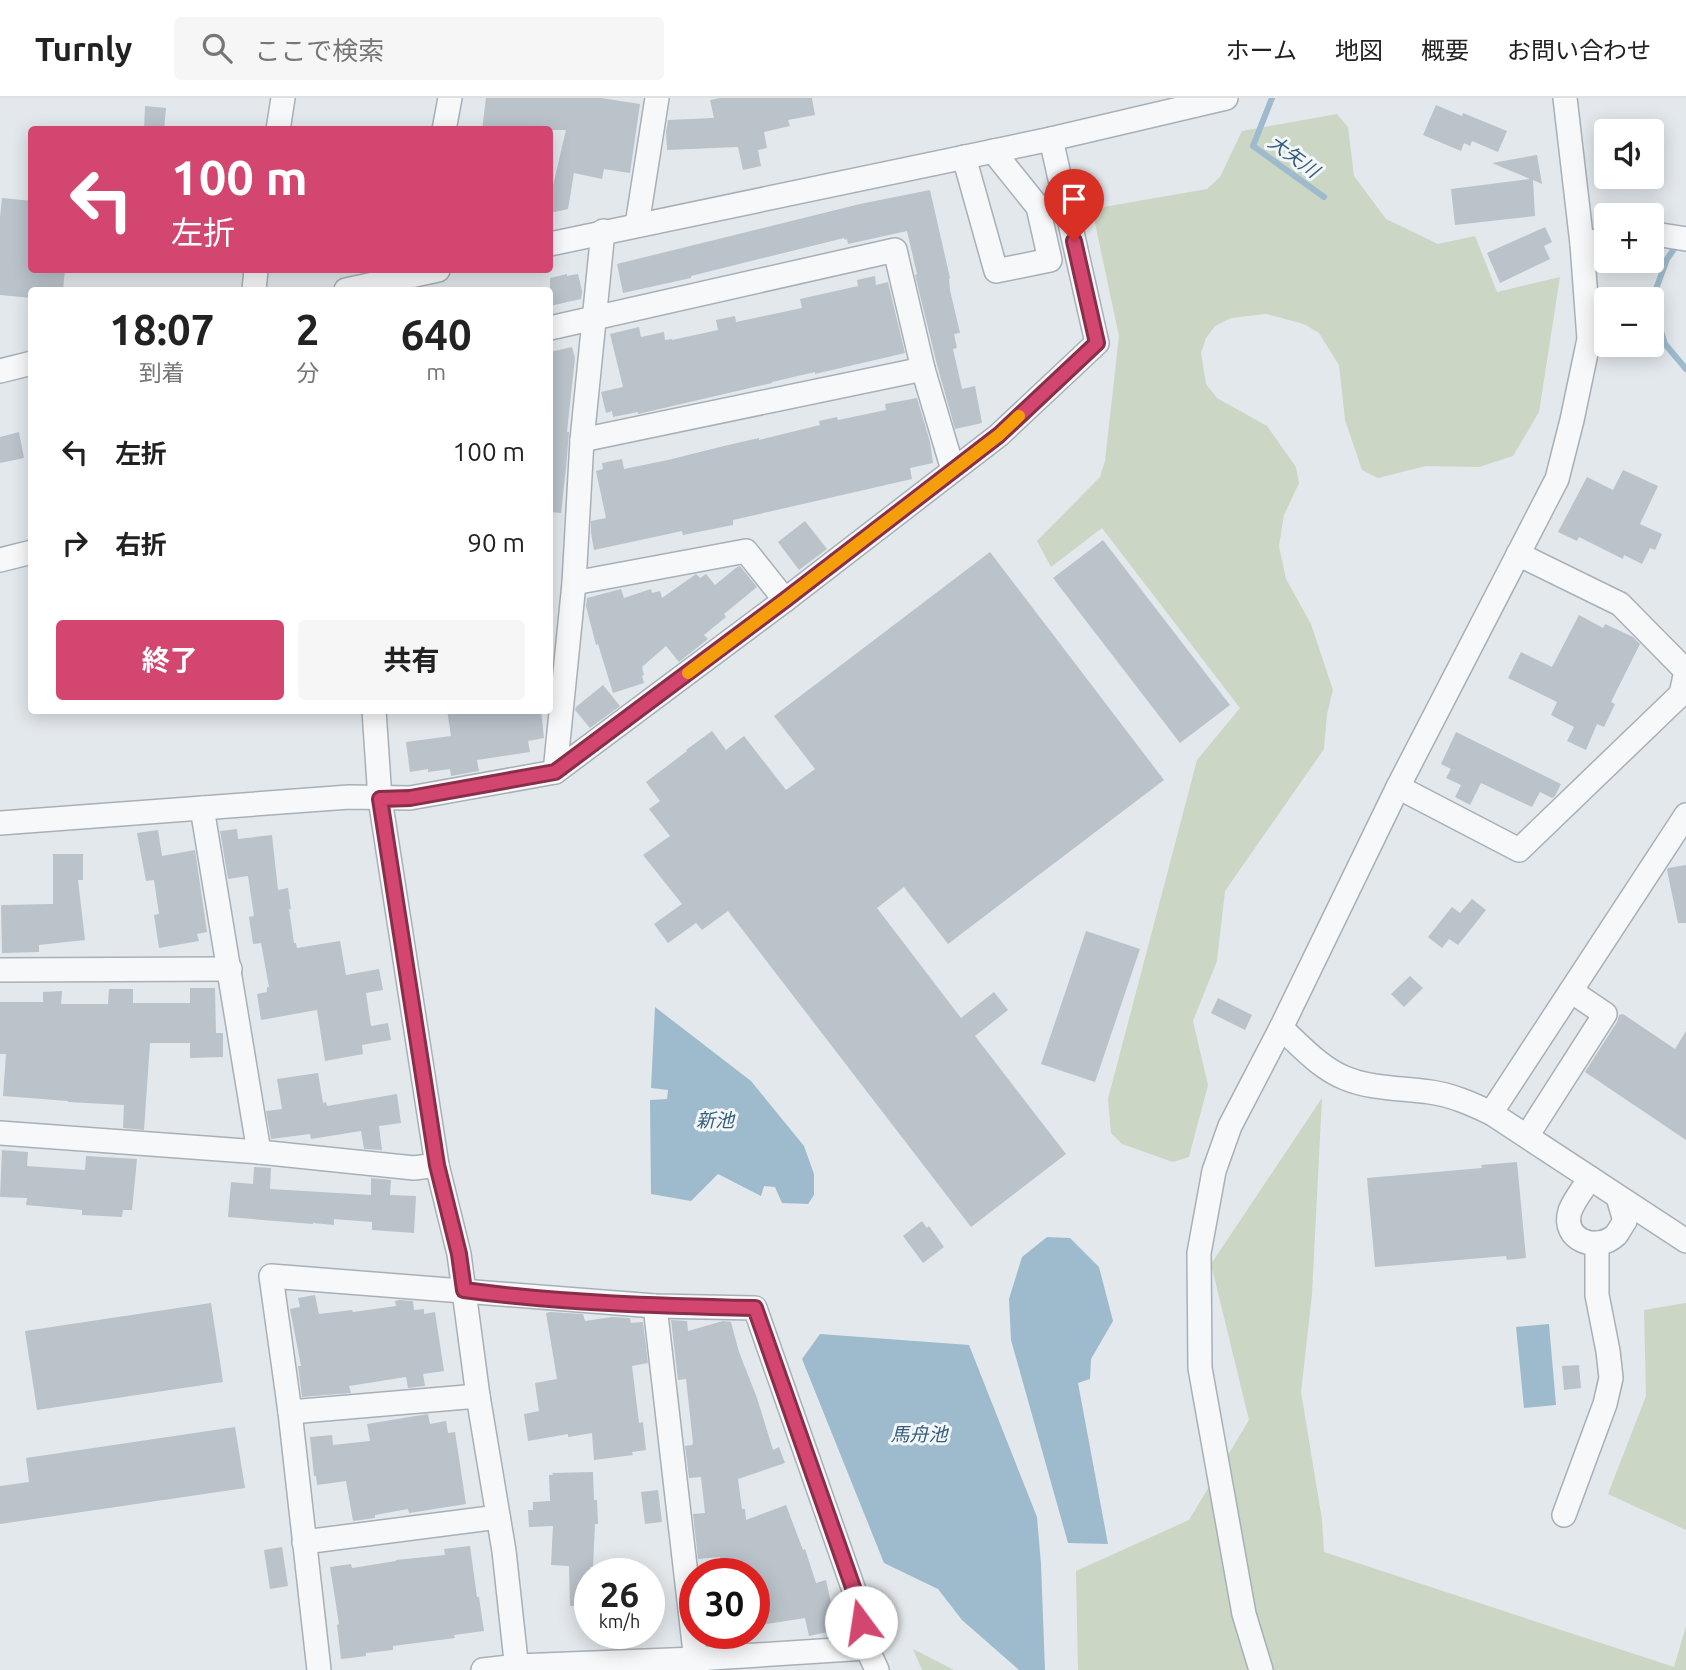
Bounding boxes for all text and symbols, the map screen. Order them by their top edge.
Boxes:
search box [174,17,664,80]
icon: search [198,29,236,67]
text: Turnly [35,30,132,67]
text: ここで検索 [254,36,384,65]
text: ホーム [1226,37,1297,64]
text: 地図 [1335,37,1383,64]
text: 概要 [1421,37,1469,64]
text: お問い合わせ [1507,37,1651,64]
map controls [1594,119,1664,357]
button: sound [1594,119,1664,189]
water label: 大矢川 [1264,130,1325,183]
text: 100 m [171,149,308,204]
icon: left [56,154,147,245]
pin [1044,169,1104,241]
icon: arrive [1055,180,1093,218]
button: + [1594,203,1664,273]
text: 左折 [171,214,235,250]
button: − [1594,287,1664,357]
text: 18:07 [109,306,214,353]
text: 2 [296,306,319,353]
text: 640 [401,311,472,358]
text: m [426,359,446,384]
text: 到着 [139,360,185,385]
text: 分 [296,360,319,385]
icon: left [56,433,94,471]
text: 100 m [453,437,525,466]
text: 左折 [115,439,167,468]
icon: right [56,524,94,562]
text: 90 m [467,528,525,557]
text: 右折 [115,530,167,559]
button: 終了 [56,620,284,700]
button: 共有 [298,620,525,700]
water label: 新池 [696,1109,736,1131]
water label: 馬舟池 [890,1423,949,1445]
speed limit sign: 30 [679,1558,770,1649]
text: 26 [600,1574,639,1614]
position arrow [824,1585,898,1659]
text: km/h [599,1611,640,1631]

